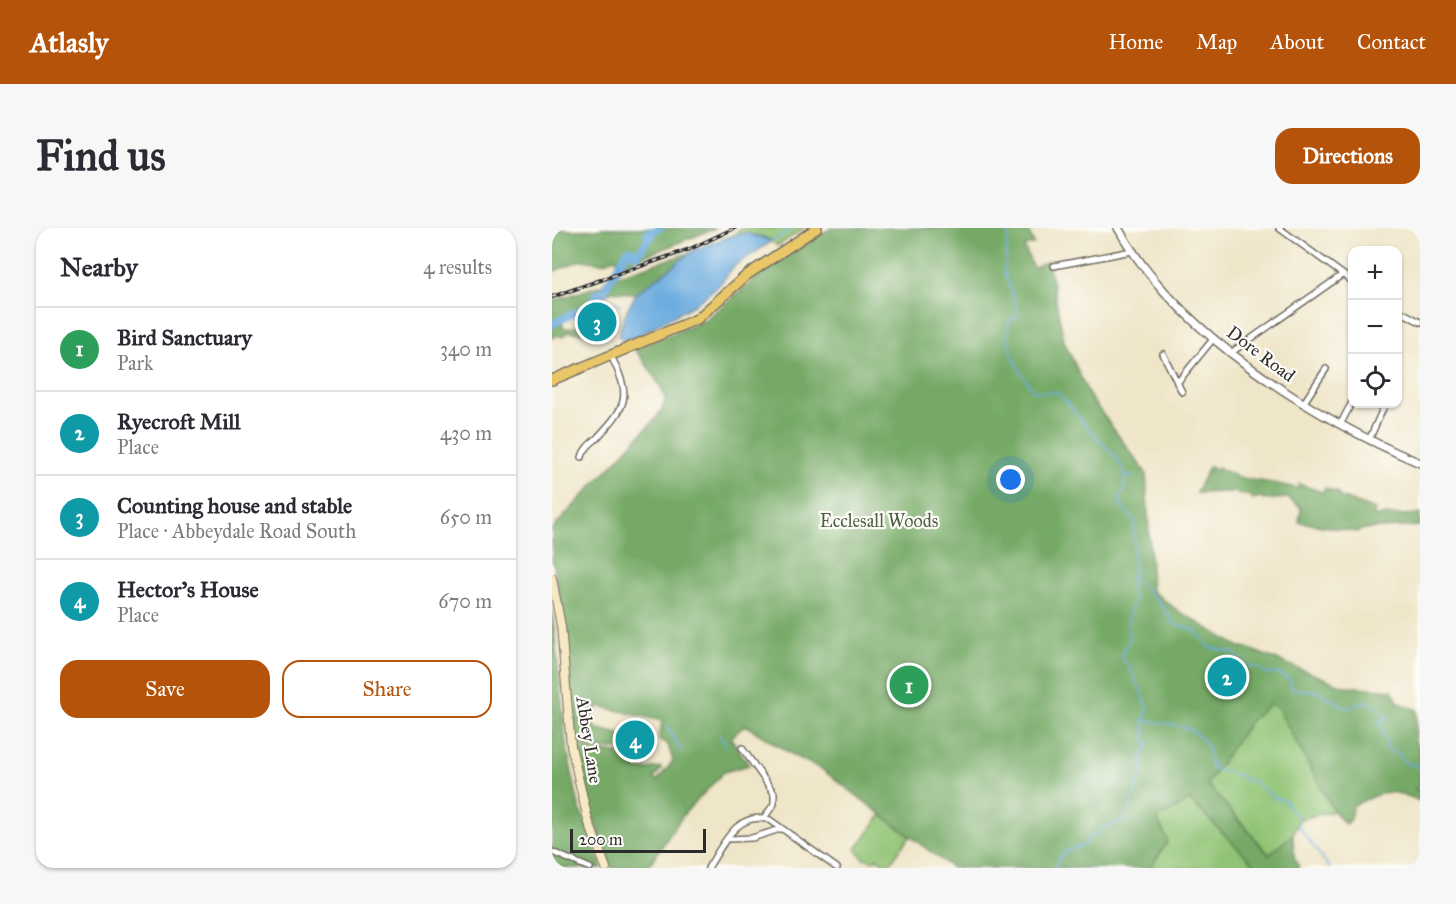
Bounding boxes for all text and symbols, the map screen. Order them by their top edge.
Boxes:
text: Atlasly [30,25,108,60]
text: Home [1108,29,1163,55]
text: Map [1196,29,1237,55]
text: About [1270,29,1324,55]
text: Contact [1357,29,1426,55]
button: Directions [1275,128,1420,184]
text: Find us [36,130,166,182]
map controls [1348,246,1402,408]
button: + [1348,246,1402,300]
text: Nearby [60,251,138,283]
text: 4 results [423,255,492,279]
pin: 3 [578,300,616,344]
button: − [1348,300,1402,354]
street label: Dore Road [1223,321,1299,387]
text: Bird Sanctuary [117,324,252,351]
text: 1 [76,337,83,361]
text: 340 m [440,337,492,361]
text: Park [117,351,153,375]
button: locate [1348,354,1402,408]
text: Ryecroft Mill [117,408,240,435]
text: 2 [75,421,84,445]
text: 430 m [440,421,492,445]
text: Place [117,435,159,459]
your location [996,465,1025,494]
text: Counting house and stable [117,492,352,519]
text: 3 [76,505,84,529]
text: 650 m [440,505,492,529]
park label: Ecclesall Woods [820,510,938,532]
text: Place · Abbeydale Road South [117,519,356,543]
text: Hector's House [117,576,259,603]
text: 4 [74,589,85,613]
text: 670 m [438,589,492,613]
text: Place [117,603,159,627]
pin: 2 [1208,654,1246,700]
button: Save [60,660,270,718]
button: Share [282,660,492,718]
pin: 1 [890,662,928,708]
street label: Abbey Lane [571,694,607,785]
pin: 4 [616,718,655,762]
scale bar [570,826,706,854]
text: 200 m [579,830,622,849]

